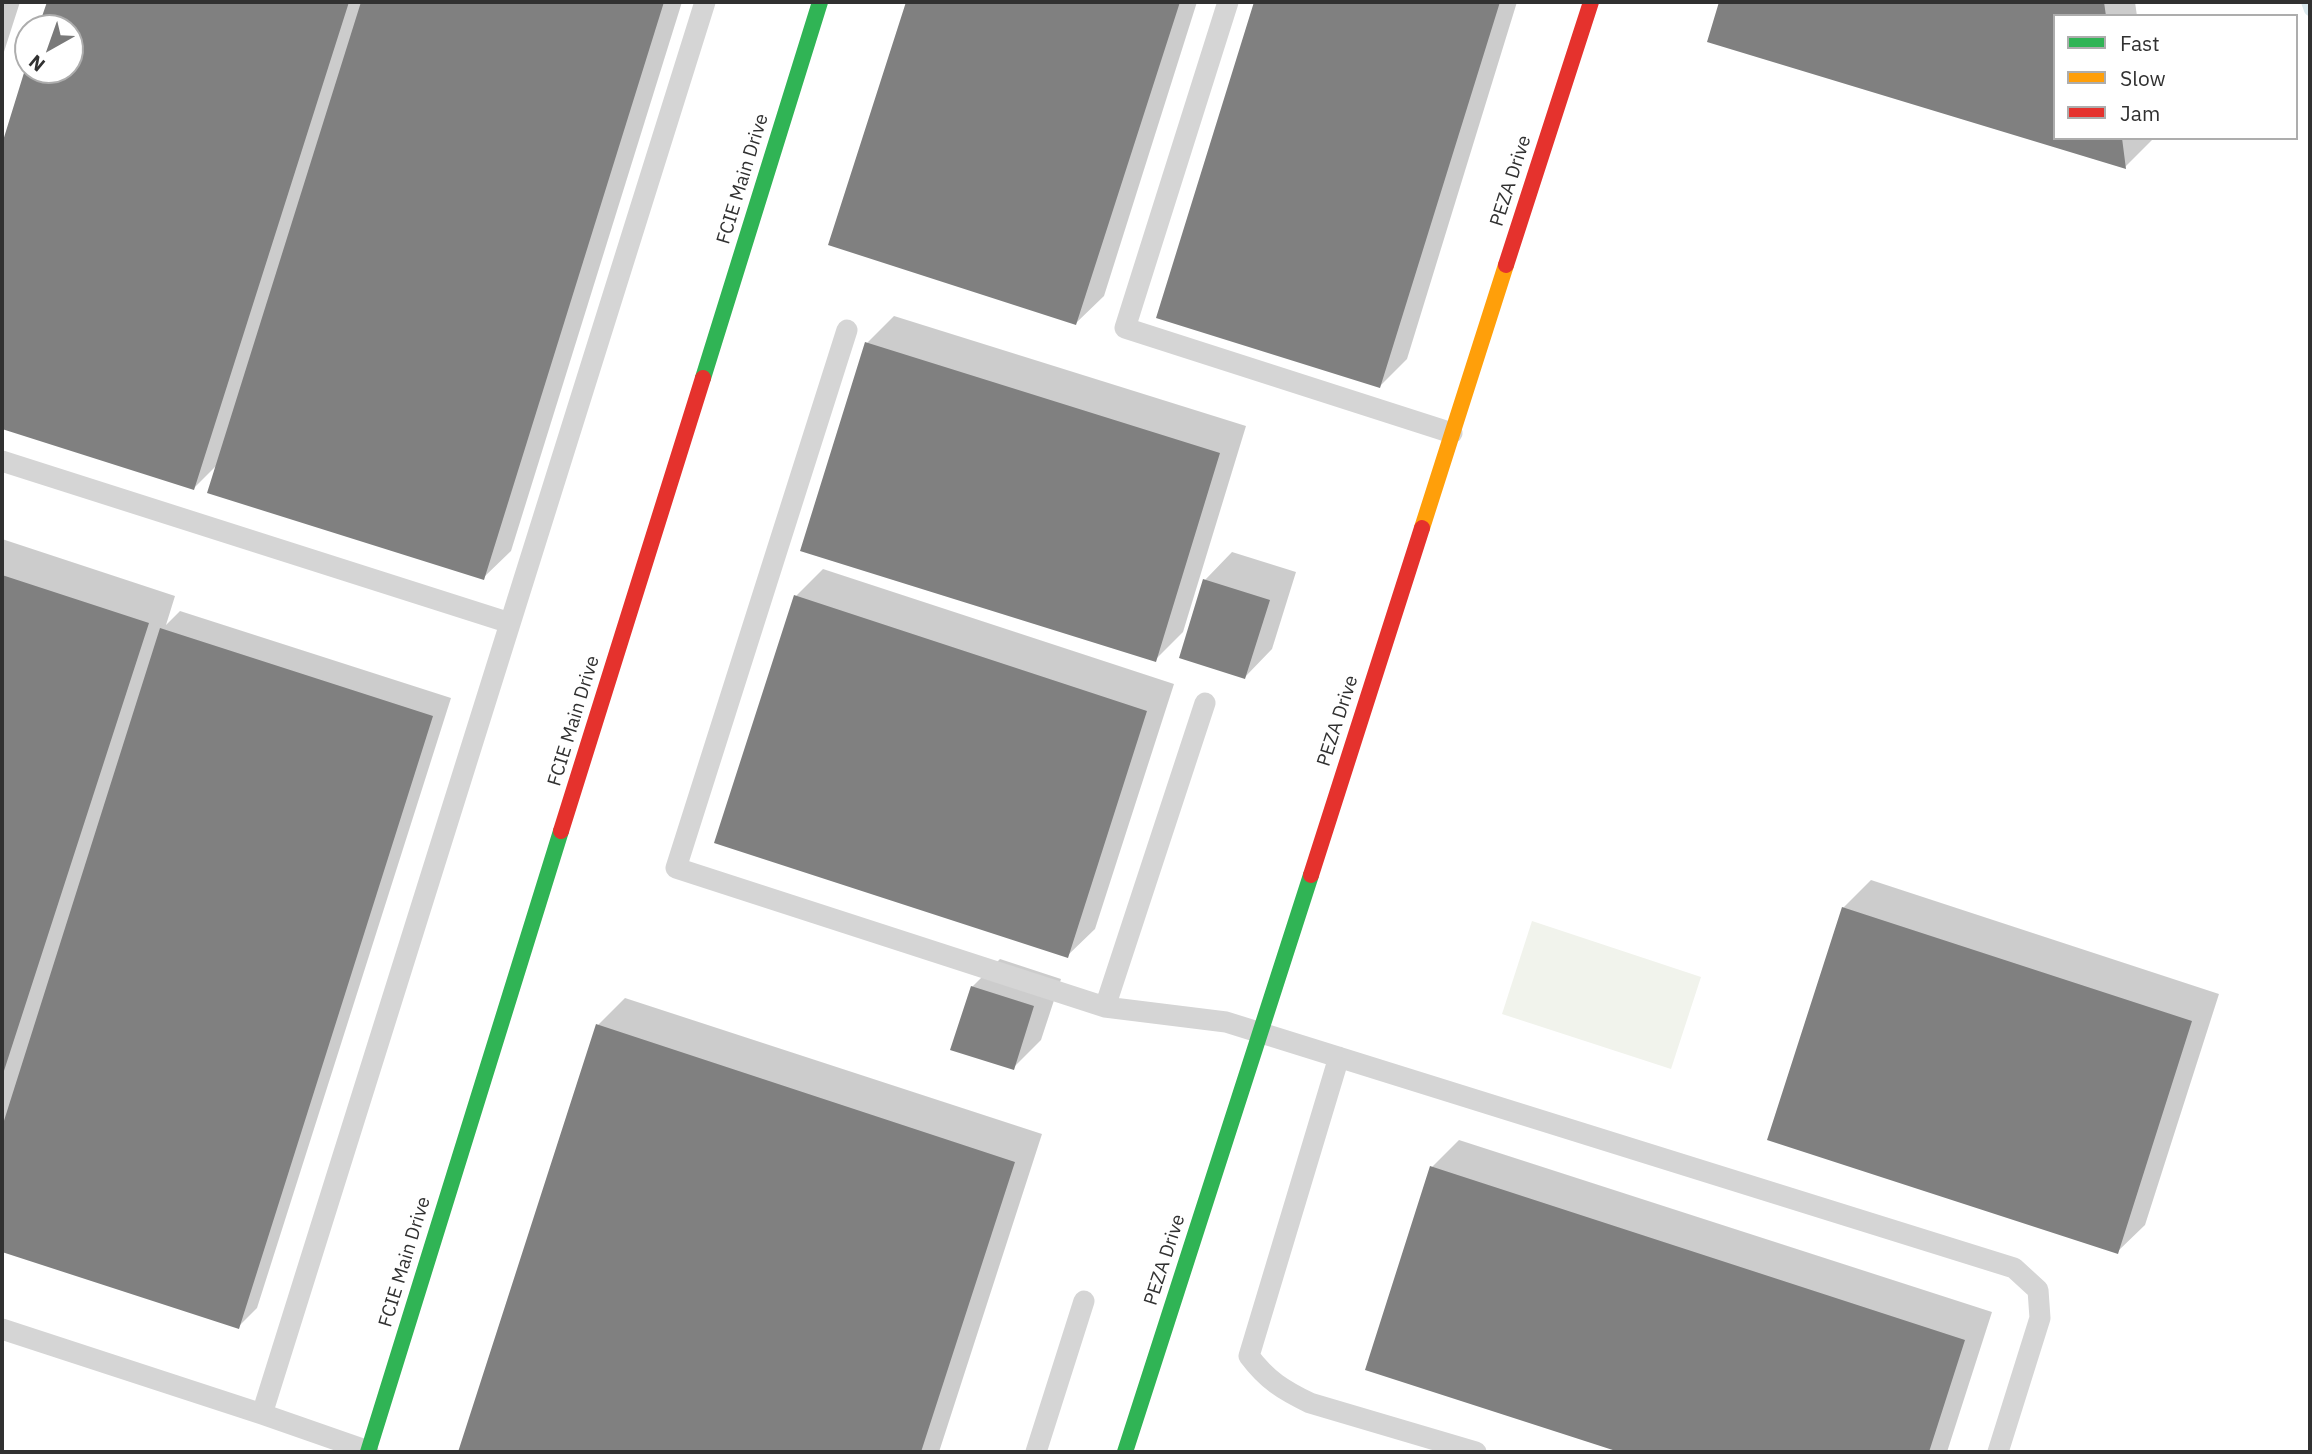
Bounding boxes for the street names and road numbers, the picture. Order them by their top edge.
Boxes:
street label: FCIE Main Drive [712,111,774,247]
street label: PEZA Drive [1486,133,1536,229]
street label: FCIE Main Drive [543,653,605,789]
street label: PEZA Drive [1313,673,1363,769]
street label: FCIE Main Drive [374,1194,436,1330]
street label: PEZA Drive [1140,1212,1190,1308]

